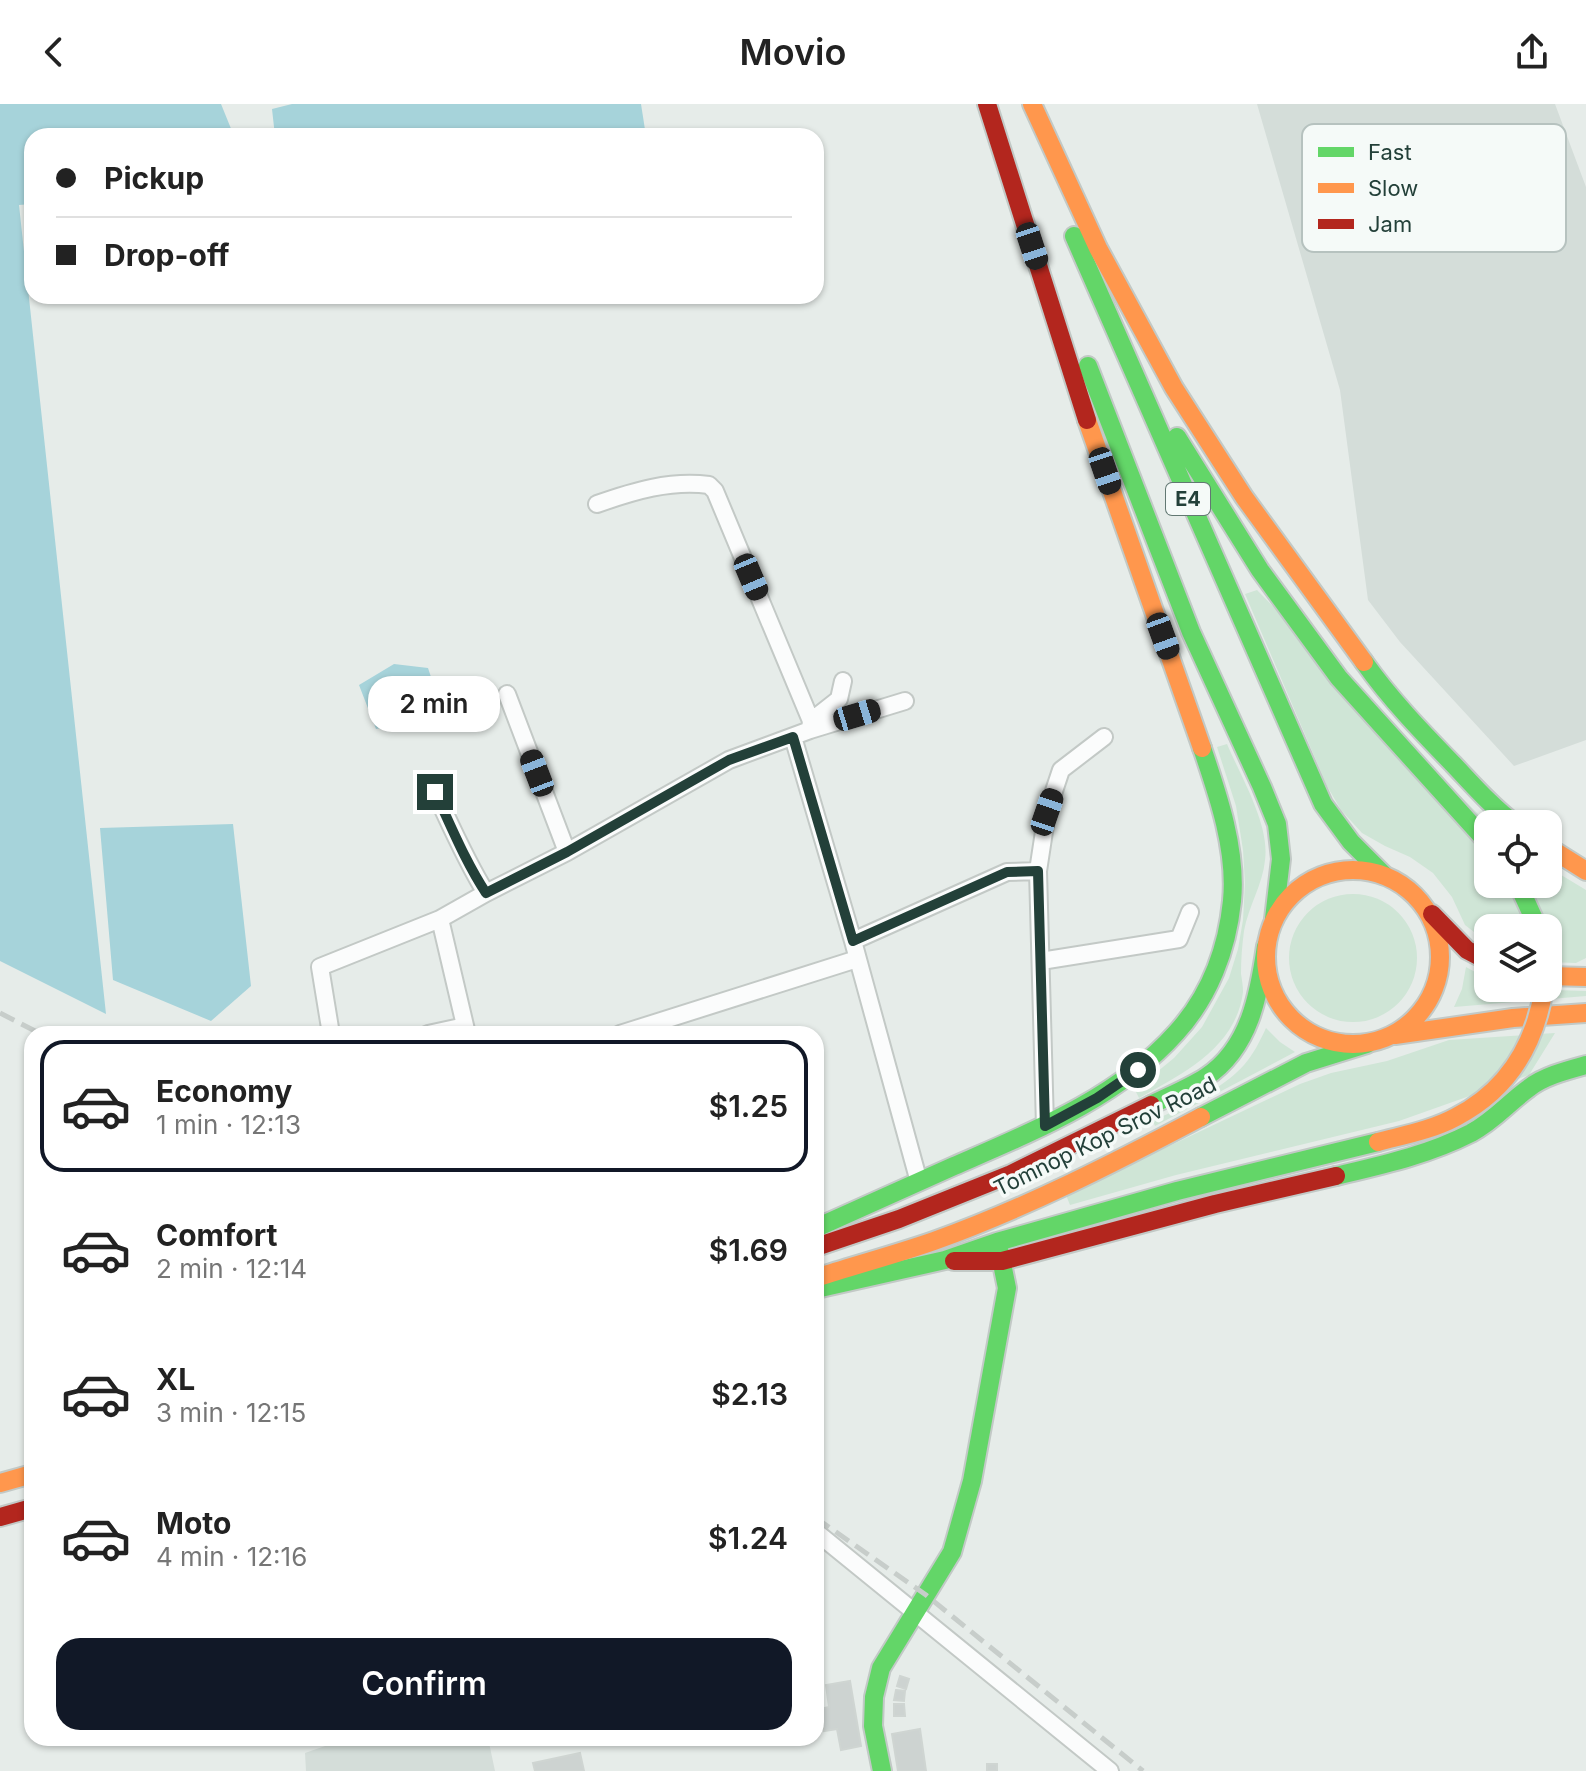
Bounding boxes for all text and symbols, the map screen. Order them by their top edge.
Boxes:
icon: back [32,30,76,74]
text: Movio [740,30,846,74]
icon: share [1510,30,1554,74]
legend [1302,124,1566,252]
text: Fast [1368,139,1412,165]
text: Pickup [104,160,204,196]
text: Slow [1368,175,1418,201]
text: Jam [1368,211,1412,237]
car [1013,219,1051,273]
text: Drop-off [104,237,230,273]
car [1086,444,1124,498]
road number: E4 [1166,483,1210,515]
car [731,550,771,604]
car [1144,609,1182,663]
callout: 2 min [369,676,501,732]
text: 2 min [400,688,468,719]
car [831,697,883,733]
car [517,746,557,800]
route end [417,774,453,810]
car [1028,785,1066,839]
map controls [1474,810,1562,1002]
button: locate [1474,810,1562,898]
button: layers [1474,914,1562,1002]
route start [1120,1052,1156,1088]
icon: car [60,1070,132,1142]
street label: Tomnop Kop Srov Road [990,1071,1220,1201]
text: Economy [156,1073,292,1109]
text: $1.25 [709,1088,788,1124]
text: 1 min · 12:13 [156,1109,301,1140]
icon: car [60,1214,132,1286]
text: Comfort [156,1217,277,1253]
text: $1.69 [709,1232,788,1268]
text: 2 min · 12:14 [156,1253,307,1284]
icon: car [60,1358,132,1430]
text: XL [156,1361,195,1397]
text: $2.13 [711,1376,788,1412]
text: 3 min · 12:15 [156,1397,306,1428]
icon: car [60,1502,132,1574]
text: Moto [156,1505,231,1541]
text: $1.24 [708,1520,788,1556]
text: 4 min · 12:16 [156,1541,307,1572]
button: Confirm [56,1638,792,1730]

